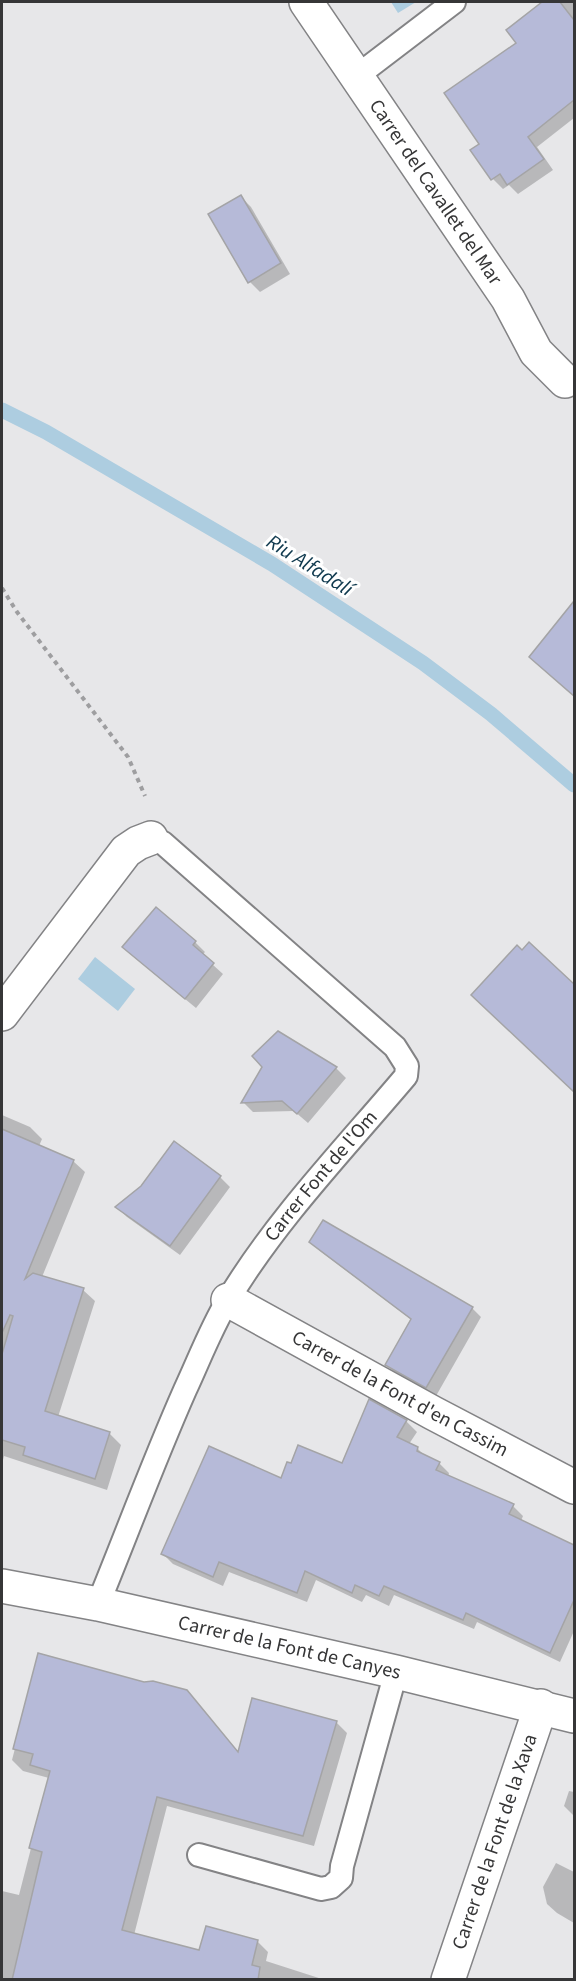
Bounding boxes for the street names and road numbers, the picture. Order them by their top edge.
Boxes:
street label: Carrer del Cavallet del Mar [362,94,509,291]
street label: Carrer Font de l'Om [258,1104,384,1248]
street label: Carrer de la Font d'en Cassim [287,1324,513,1464]
street label: Carrer de la Font de Canyes [175,1609,404,1687]
street label: Carrer de la Font de la Xava [445,1730,544,1953]

